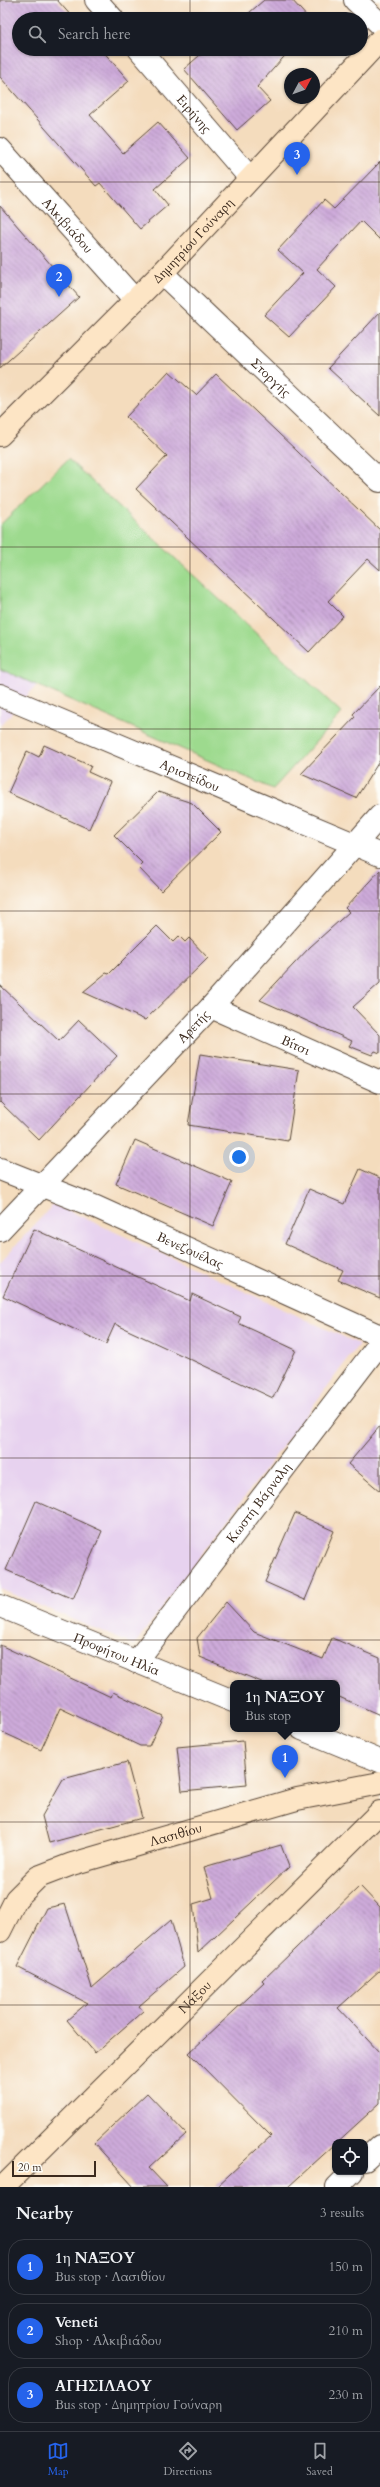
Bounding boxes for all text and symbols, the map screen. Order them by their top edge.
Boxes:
search box [12,12,368,56]
icon: search [26,23,48,45]
text: Search here [58,24,131,44]
north arrow [284,68,320,104]
street label: Ειρήνης [172,91,216,137]
pin: 3 [284,142,310,175]
street label: Αλκιβιάδου [38,194,97,257]
street label: Δημητρίου Γούναρη [149,194,238,287]
pin: 2 [46,264,72,297]
street label: Στοργής [247,354,295,402]
street label: Αριστείδου [157,755,222,797]
street label: Αρετής [174,1006,214,1047]
street label: Βίτσι [278,1031,313,1060]
your location [229,1147,249,1167]
street label: Βενεζουέλας [154,1228,227,1274]
street label: Κωστή Βάρναλη [222,1459,295,1547]
street label: Προφήτου Ηλία [71,1629,162,1680]
popup [230,1680,340,1732]
text: 1η ΝΑΞΟΥ [245,1687,325,1707]
text: Bus stop [245,1707,291,1725]
pin: 1 [272,1745,298,1778]
street label: Λασιθίου [147,1819,204,1851]
street label: Νάξου [175,1977,216,2018]
map controls [332,2139,368,2175]
button: locate [332,2139,368,2175]
scale bar [12,2159,96,2178]
text: 20 m [18,2160,42,2175]
text: Nearby [16,2202,73,2225]
text: 3 results [320,2204,364,2222]
text: 1η ΝΑΞΟΥ [55,2248,135,2268]
text: 1 [27,2258,33,2276]
text: 150 m [329,2258,363,2276]
text: Bus stop · Λασιθίου [55,2268,165,2286]
text: Veneti [55,2312,98,2332]
text: 2 [27,2322,33,2340]
text: 210 m [329,2322,363,2340]
text: Shop · Αλκιβιάδου [55,2332,161,2350]
text: ΑΓΗΣΙΛΑΟΥ [55,2376,152,2396]
text: 3 [27,2386,33,2404]
text: 230 m [329,2386,363,2404]
text: Bus stop · Δημητρίου Γούναρη [55,2396,222,2414]
tab: Map [47,2440,69,2479]
tab: Directions [163,2440,212,2479]
tab: Saved [306,2440,333,2479]

